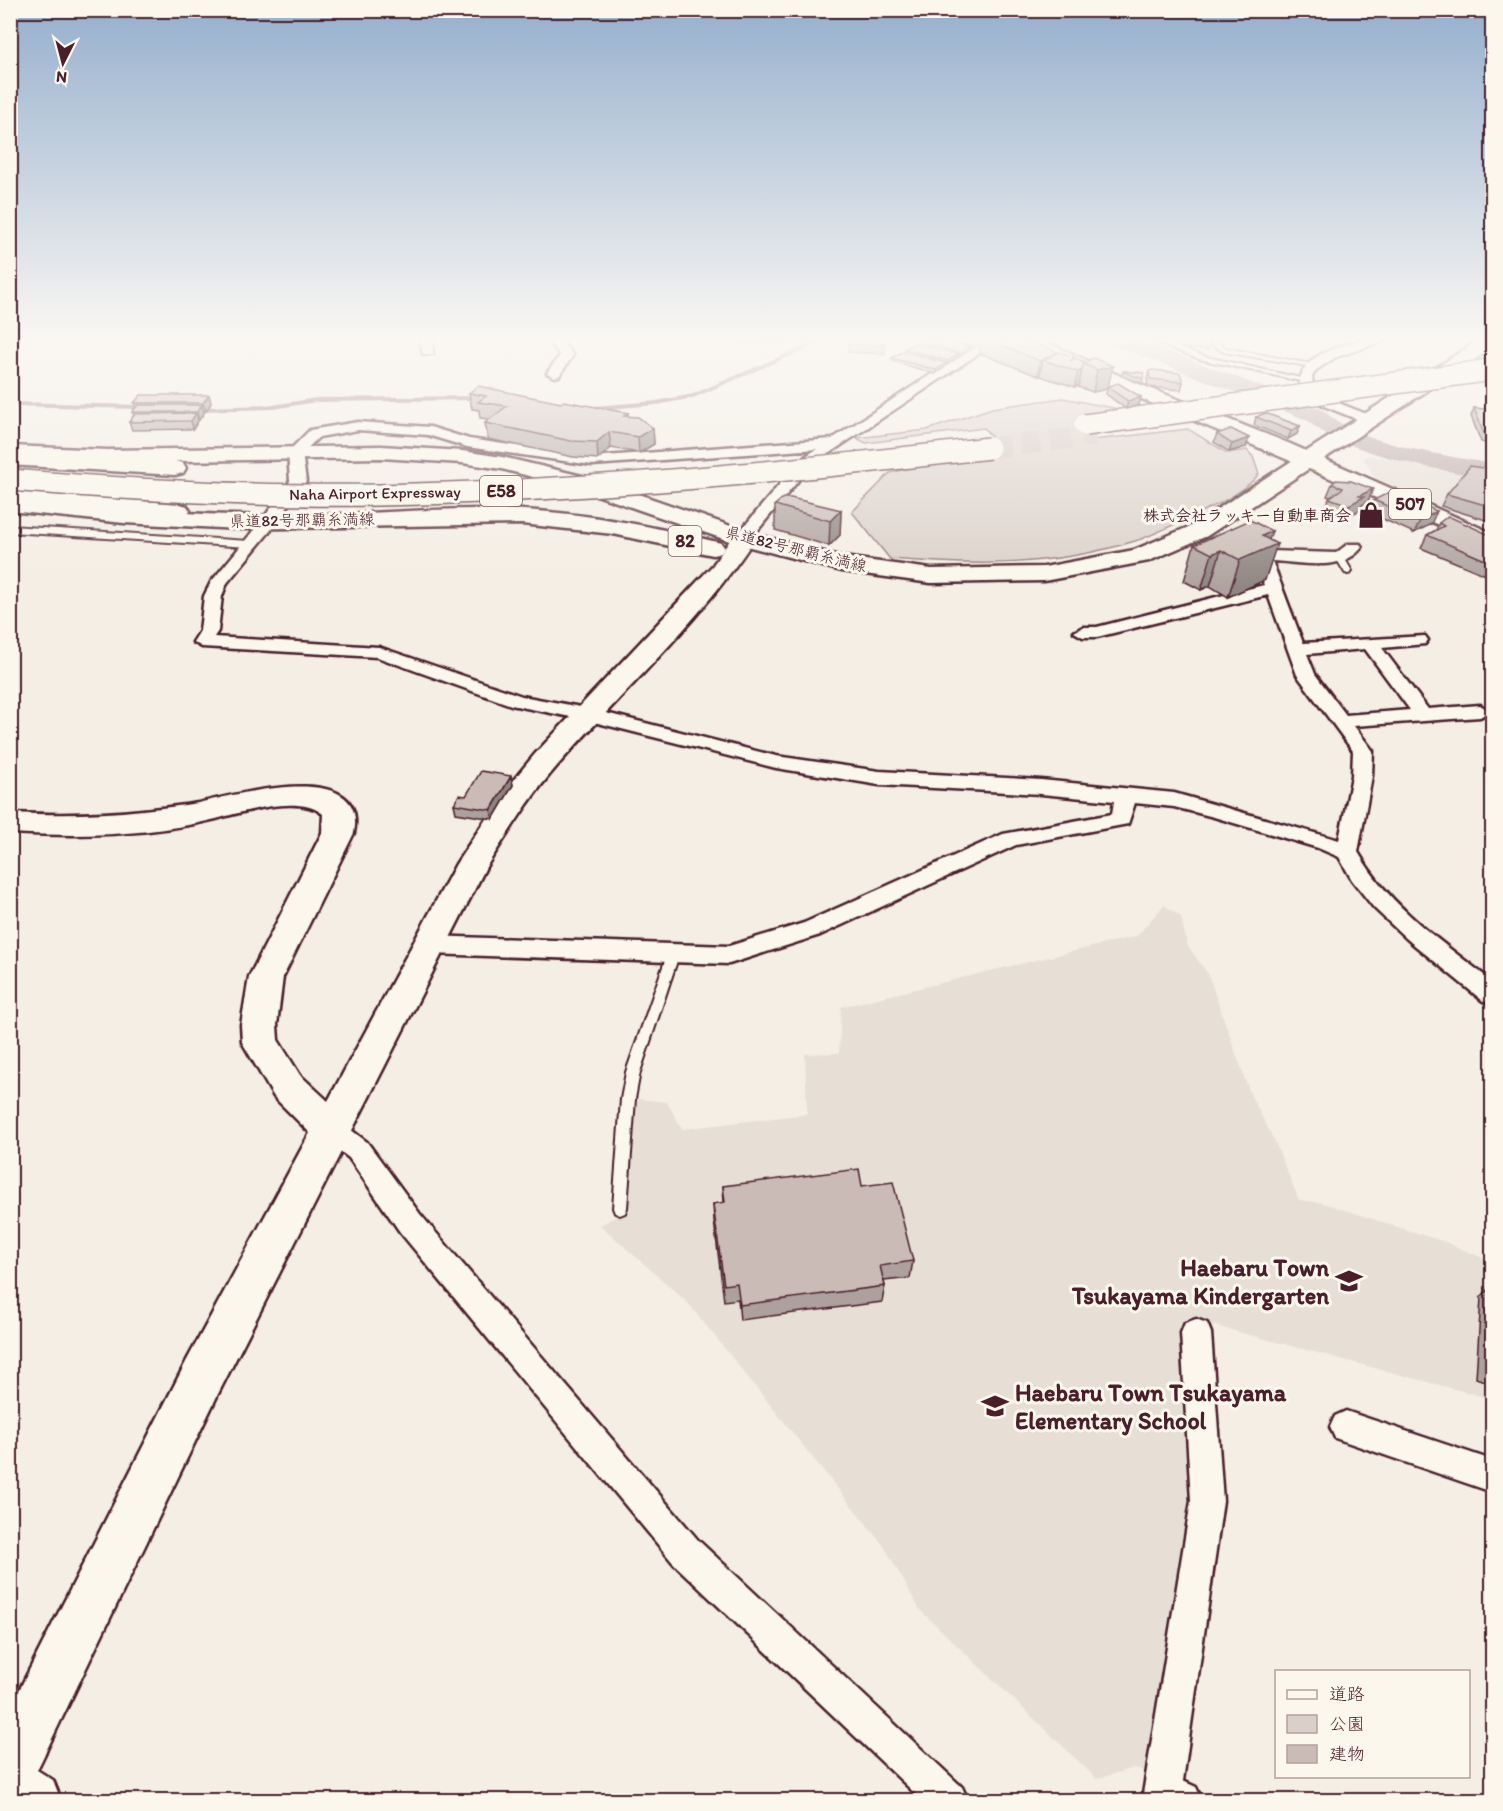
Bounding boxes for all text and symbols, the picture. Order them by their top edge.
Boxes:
north arrow [33,33,93,93]
text: N [55,67,68,87]
road number: E58 [480,476,522,506]
street label: Naha Airport Expressway [289,482,461,504]
road number: 507 [1389,489,1431,519]
shop icon: 株式会社ラッキー自動車商会 [1356,500,1386,530]
place label: 株式会社ラッキー自動車商会 [1143,506,1351,525]
street label: 県道82号那覇糸満線 [229,509,375,531]
street label: 県道82号那覇糸満線 [723,522,869,576]
road number: 82 [668,526,702,556]
place label: Haebaru Town Tsukayama Kindergarten [1071,1253,1329,1311]
school or university icon: Haebaru Town Tsukayama Kindergarten [1334,1266,1364,1296]
place label: Haebaru Town Tsukayama Elementary School [1015,1378,1287,1436]
school or university icon: Haebaru Town Tsukayama Elementary School [980,1391,1010,1421]
legend [1275,1670,1470,1778]
text: 道路 [1329,1683,1365,1705]
text: 公園 [1329,1713,1365,1735]
text: 建物 [1329,1743,1365,1765]

